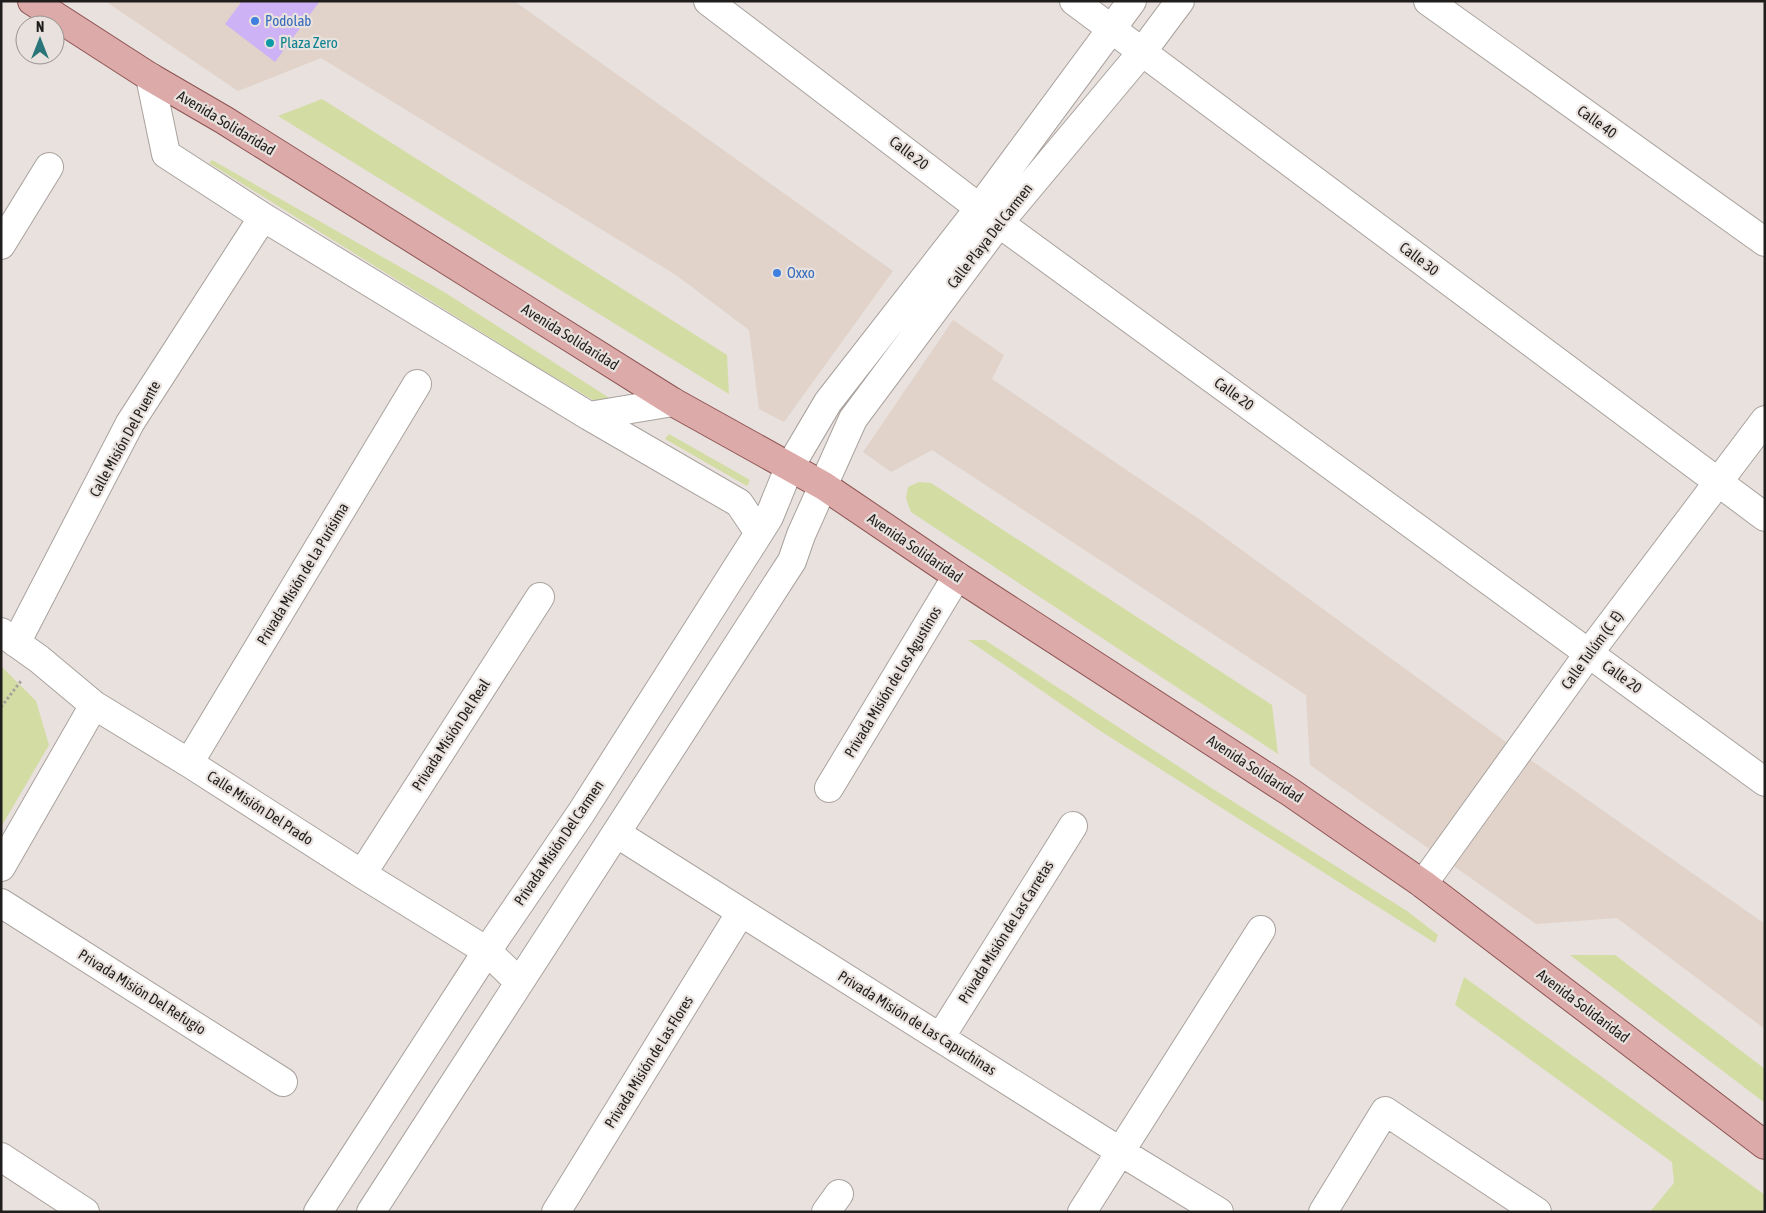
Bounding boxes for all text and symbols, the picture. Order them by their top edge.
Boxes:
place label: Podolab [265,12,311,29]
north arrow [15,15,65,65]
marker: Podolab [249,15,261,27]
text: N [36,19,44,35]
place label: Plaza Zero [280,34,338,51]
marker: Plaza Zero [264,37,276,49]
street label: Avenida Solidaridad [174,87,278,158]
street label: Calle 40 [1574,102,1620,142]
street label: Calle 20 [886,132,932,173]
street label: Calle Playa Del Carmen [943,180,1036,291]
street label: Calle 30 [1396,238,1442,279]
place label: Oxxo [787,264,815,281]
marker: Oxxo [771,267,783,279]
street label: Avenida Solidaridad [519,300,622,373]
street label: Calle 20 [1211,374,1257,414]
street label: Calle Misión Del Puente [86,378,164,500]
street label: Privada Misión de La Purísima [253,500,352,648]
street label: Avenida Solidaridad [865,510,966,586]
street label: Privada Misión de Los Agustinos [841,603,944,760]
street label: Calle Tulúm (C. E) [1557,607,1626,692]
street label: Calle 20 [1599,657,1645,697]
street label: Privada Misión Del Real [408,676,493,794]
street label: Avenida Solidaridad [1204,731,1306,806]
street label: Calle Misión Del Prado [204,767,316,848]
street label: Privada Misión Del Carmen [510,777,607,909]
street label: Privada Misión de Las Carretas [955,857,1057,1006]
street label: Privada Misión Del Refugio [75,945,209,1038]
street label: Avenida Solidaridad [1534,965,1633,1046]
street label: Privada Misión de Las Capuchinas [835,967,999,1078]
street label: Privada Misión de Las Flores [601,993,696,1131]

